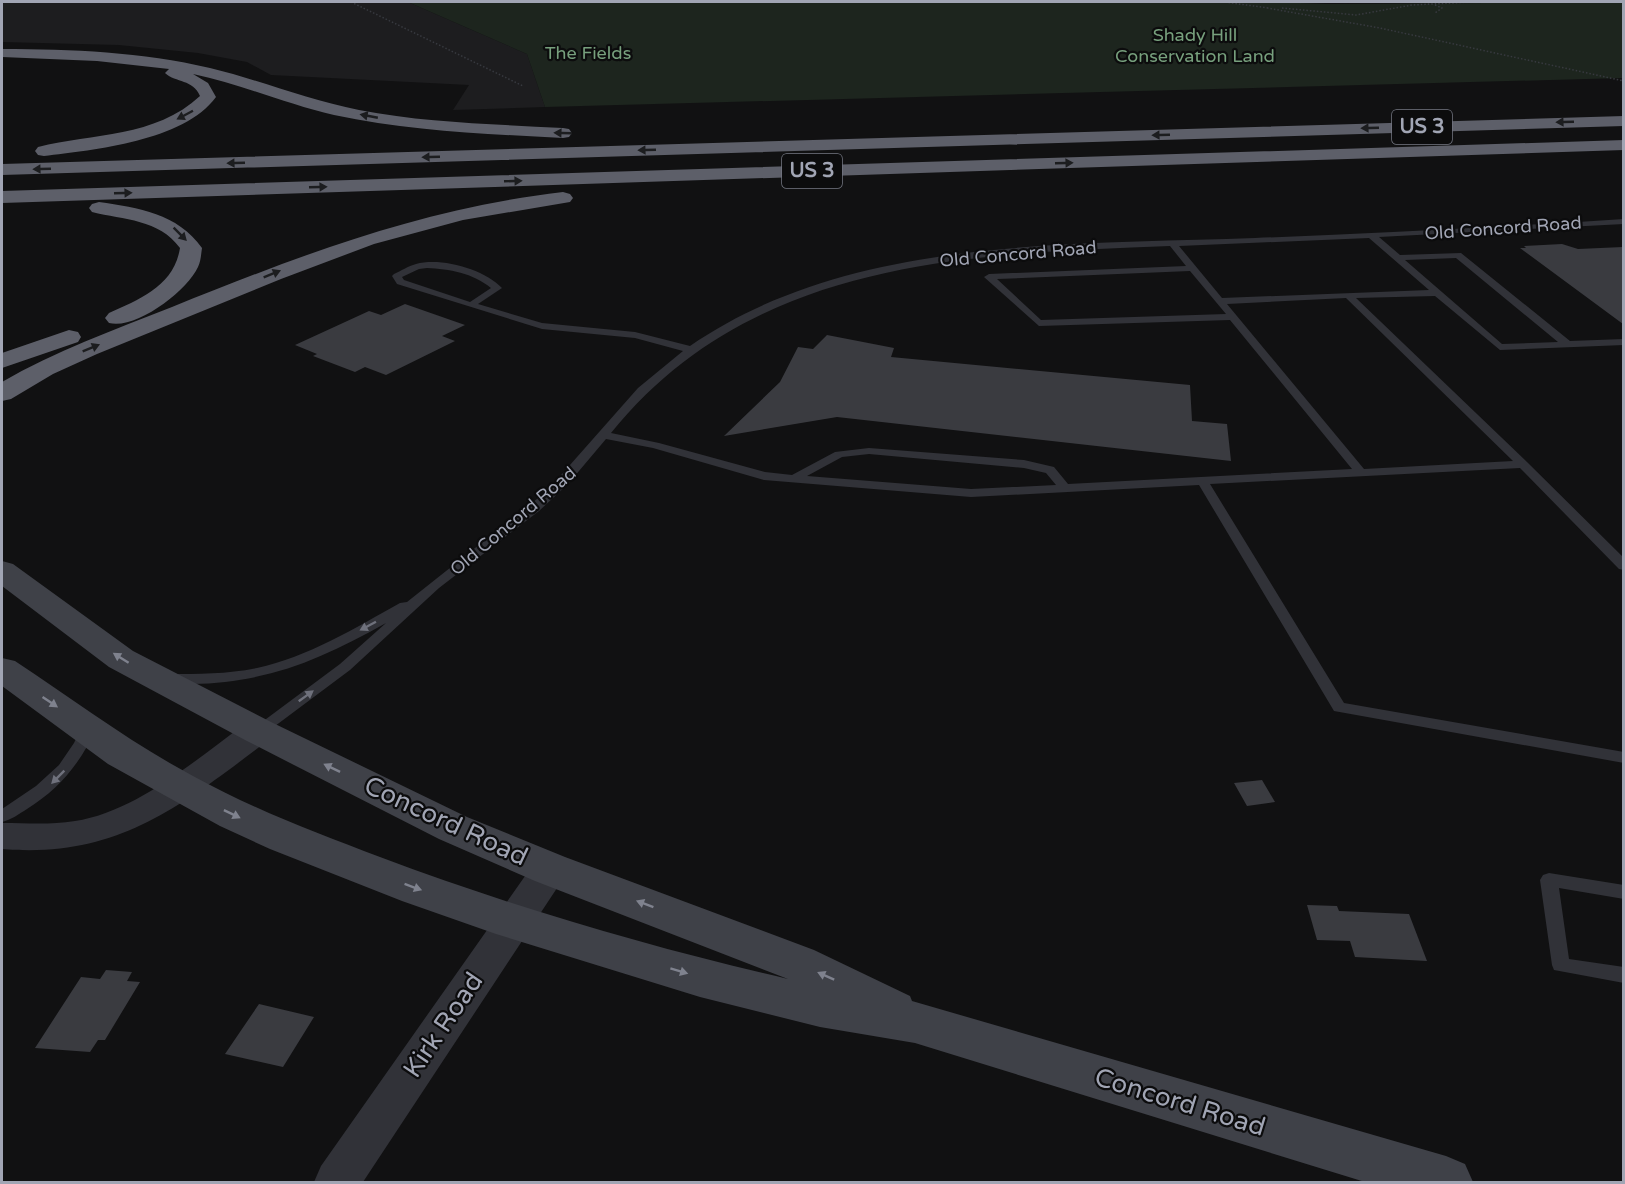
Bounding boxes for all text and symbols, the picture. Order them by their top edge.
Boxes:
park label: Shady Hill Conservation Land [1115,24,1275,67]
park label: The Fields [545,42,631,64]
one-way arrow [176,110,193,120]
road number: US 3 [1392,110,1452,144]
one-way arrow [359,111,378,120]
one-way arrow [1556,118,1575,127]
one-way arrow [1361,124,1380,133]
one-way arrow [554,129,573,138]
one-way arrow [1152,130,1171,139]
one-way arrow [638,146,657,155]
one-way arrow [422,152,441,162]
road number: US 3 [782,154,842,188]
one-way arrow [227,158,246,168]
one-way arrow [1055,158,1074,168]
one-way arrow [32,165,51,174]
one-way arrow [503,176,522,185]
one-way arrow [308,182,327,192]
one-way arrow [113,188,132,198]
street label: Old Concord Road [1424,212,1582,244]
one-way arrow [173,226,187,241]
street label: Old Concord Road [939,236,1097,272]
one-way arrow [263,269,281,279]
one-way arrow [82,343,100,352]
street label: Old Concord Road [446,462,580,580]
one-way arrow [360,621,377,631]
one-way arrow [113,653,129,664]
one-way arrow [298,691,313,703]
one-way arrow [41,696,57,708]
one-way arrow [323,763,340,772]
one-way arrow [51,770,65,784]
street label: Concord Road [359,770,533,872]
one-way arrow [224,809,241,819]
one-way arrow [404,883,422,893]
one-way arrow [636,899,654,908]
street label: Kirk Road [397,967,489,1083]
one-way arrow [670,967,688,976]
one-way arrow [817,971,835,980]
street label: Concord Road [1091,1061,1269,1143]

